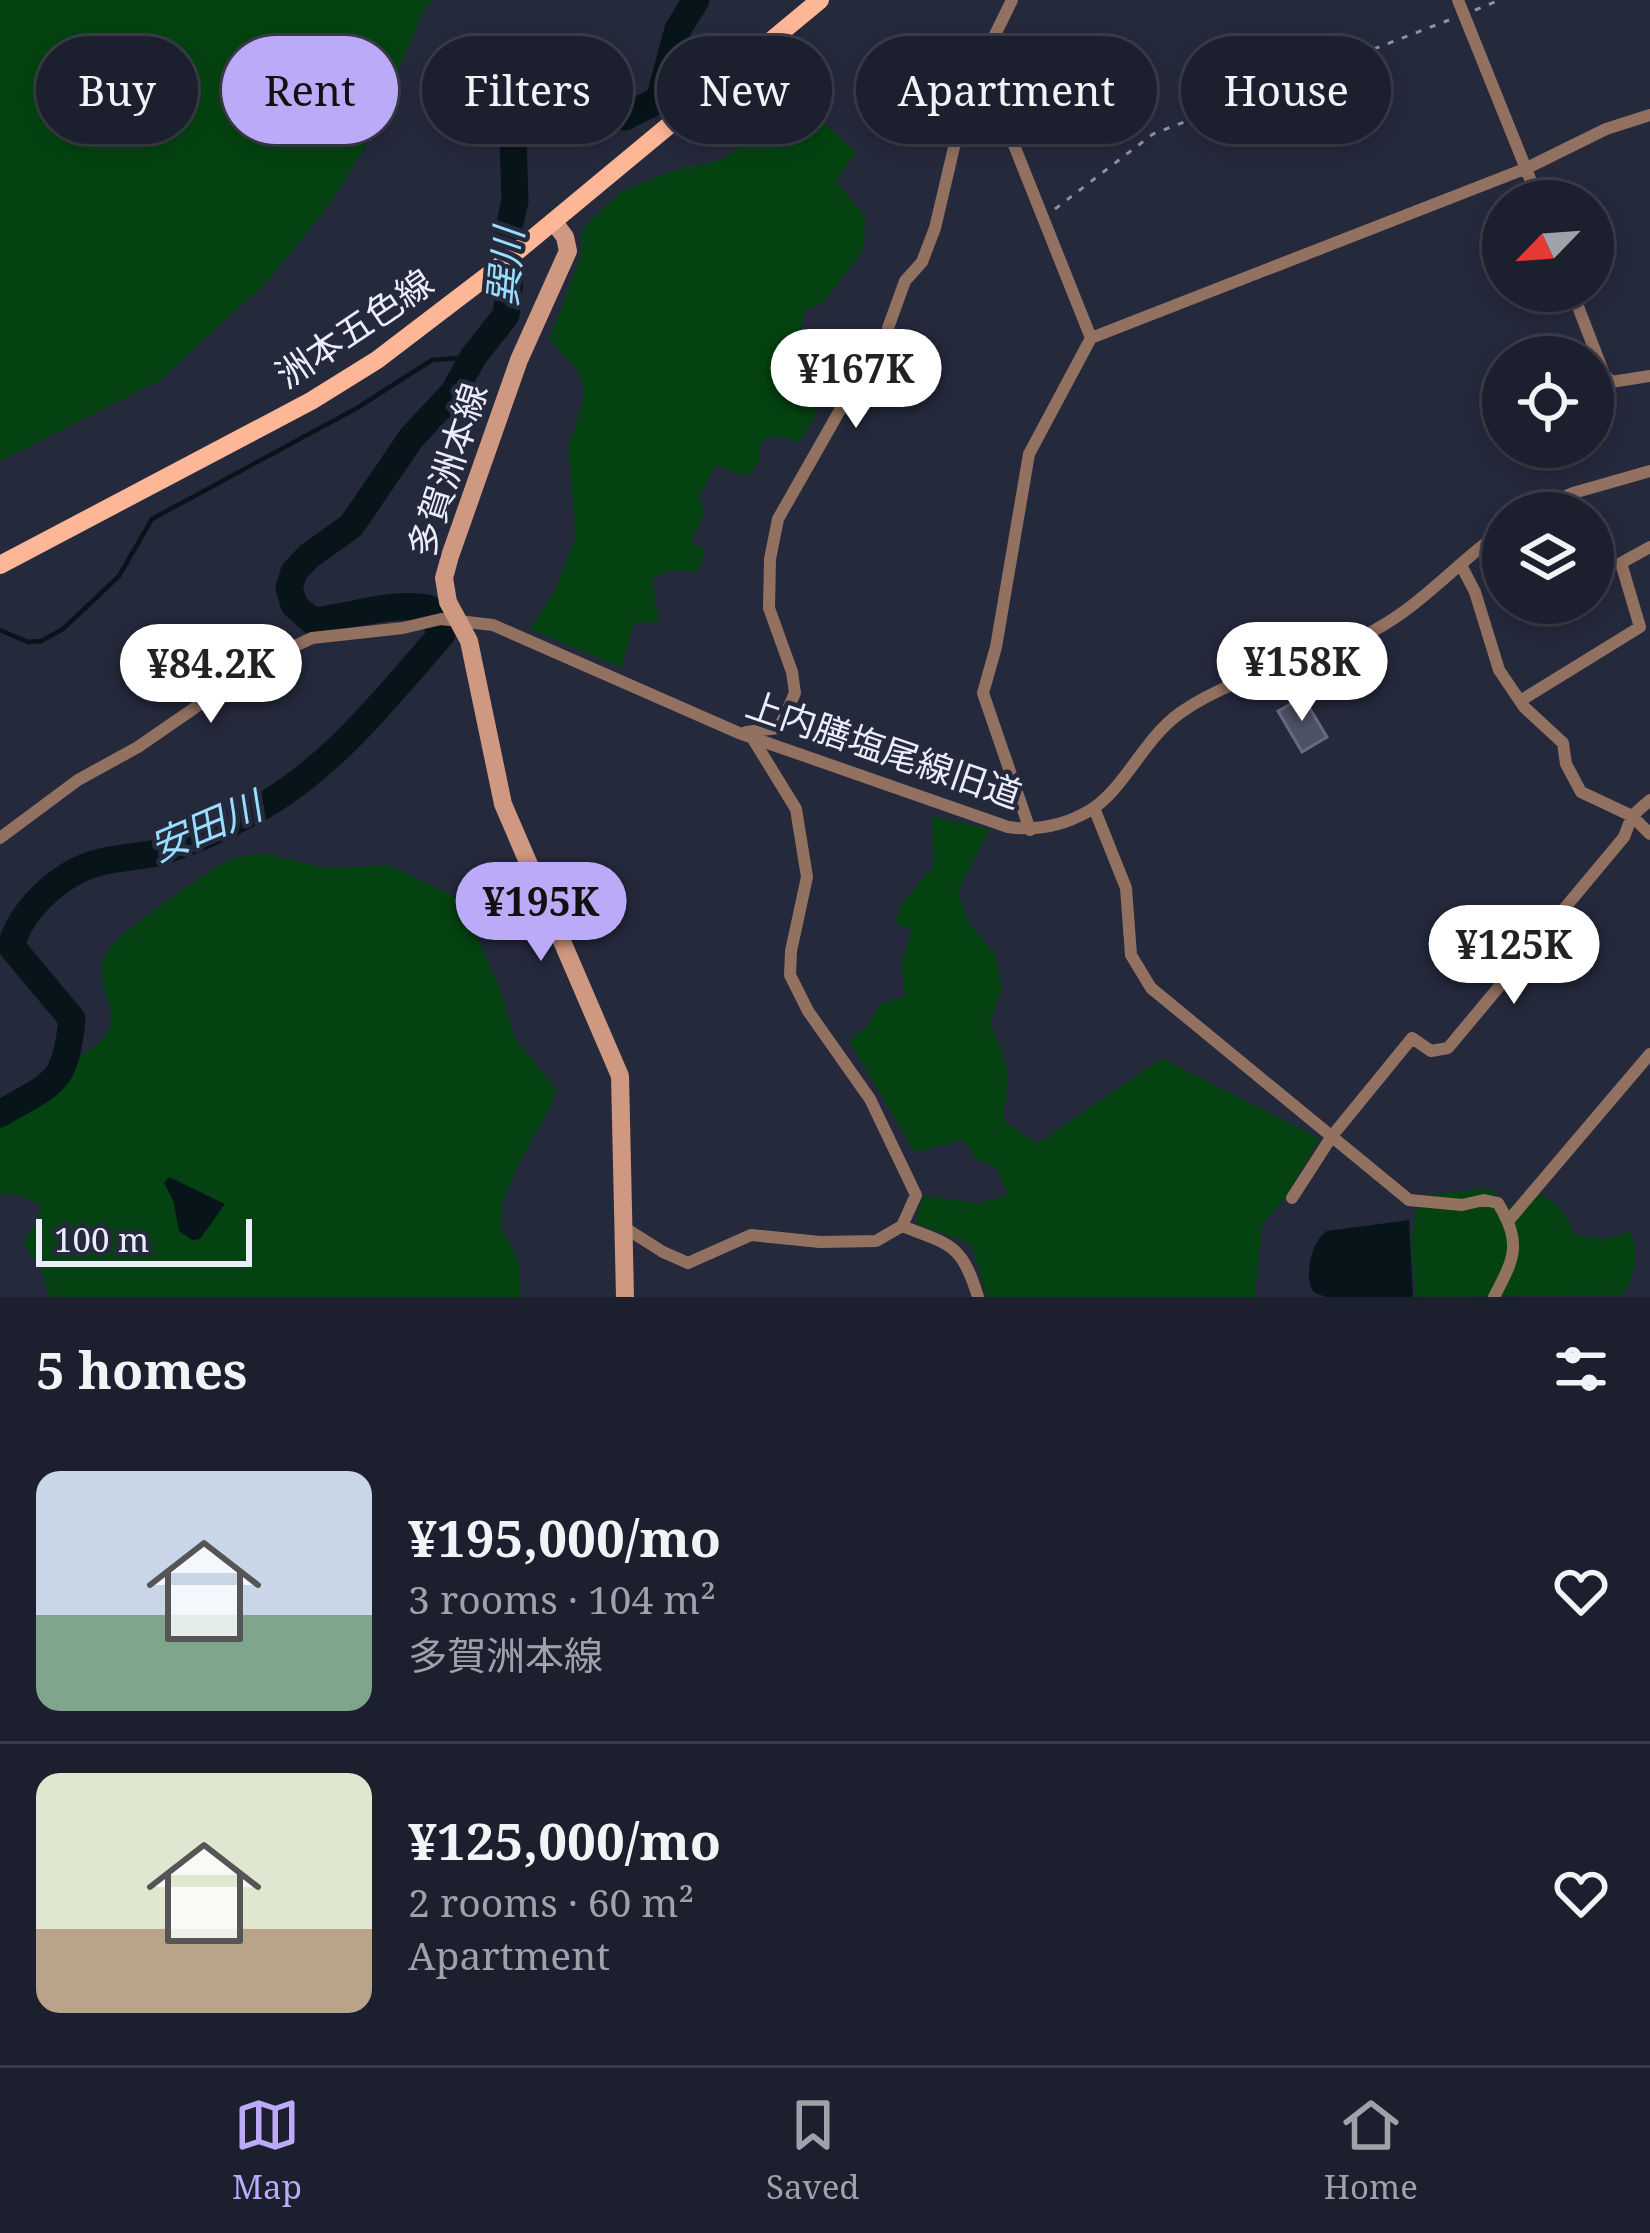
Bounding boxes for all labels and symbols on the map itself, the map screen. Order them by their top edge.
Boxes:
north arrow [1482,180,1614,312]
water label: 巽川 [474,222,534,308]
street label: 洲本五色線 [266,257,442,399]
pin: ¥167K [772,329,940,431]
street label: 多賀洲本線 [396,377,498,563]
pin: ¥158K [1218,622,1386,724]
pin: ¥84.2K [113,624,309,726]
street label: 上内膳塩尾線旧道 [740,679,1028,819]
water label: 安田川 [141,776,273,872]
pin: ¥195K [457,862,625,964]
pin: ¥125K [1430,905,1598,1007]
scale bar [36,1213,252,1266]

